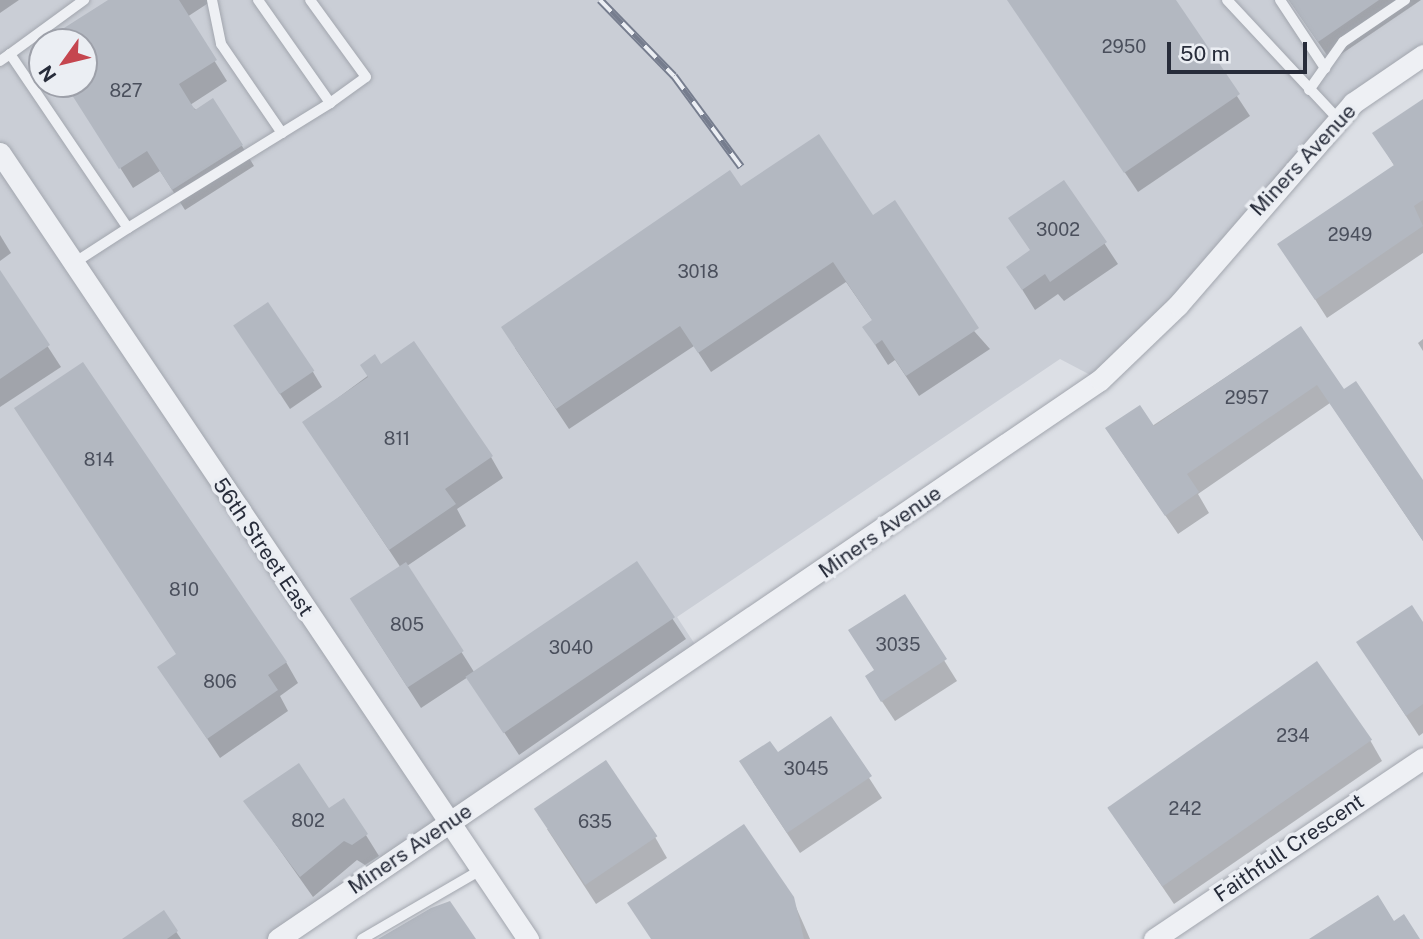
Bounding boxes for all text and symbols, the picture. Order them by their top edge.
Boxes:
north arrow [28,28,98,98]
scale bar [1171,28,1311,72]
house number: 2950 [1102,36,1146,58]
text: 50 m [1180,41,1230,66]
text: N [34,61,61,86]
house number: 827 [109,80,143,102]
street label: Miners Avenue [1245,99,1361,221]
house number: 3002 [1036,219,1080,241]
house number: 2949 [1328,224,1372,246]
house number: 3018 [677,261,719,283]
house number: 2957 [1225,387,1269,409]
house number: 811 [384,428,410,450]
house number: 814 [84,449,114,471]
street label: 56th Street East [207,473,319,621]
street label: Miners Avenue [814,480,946,584]
house number: 810 [169,579,199,601]
house number: 805 [390,614,424,636]
house number: 3035 [876,634,920,656]
house number: 3040 [549,637,593,659]
house number: 806 [203,671,237,693]
house number: 234 [1276,725,1310,747]
house number: 3045 [784,758,828,780]
street label: Faithfull Crescent [1209,789,1369,907]
street label: Miners Avenue [343,798,477,900]
house number: 242 [1169,798,1201,820]
house number: 802 [291,810,325,832]
house number: 635 [578,811,612,833]

